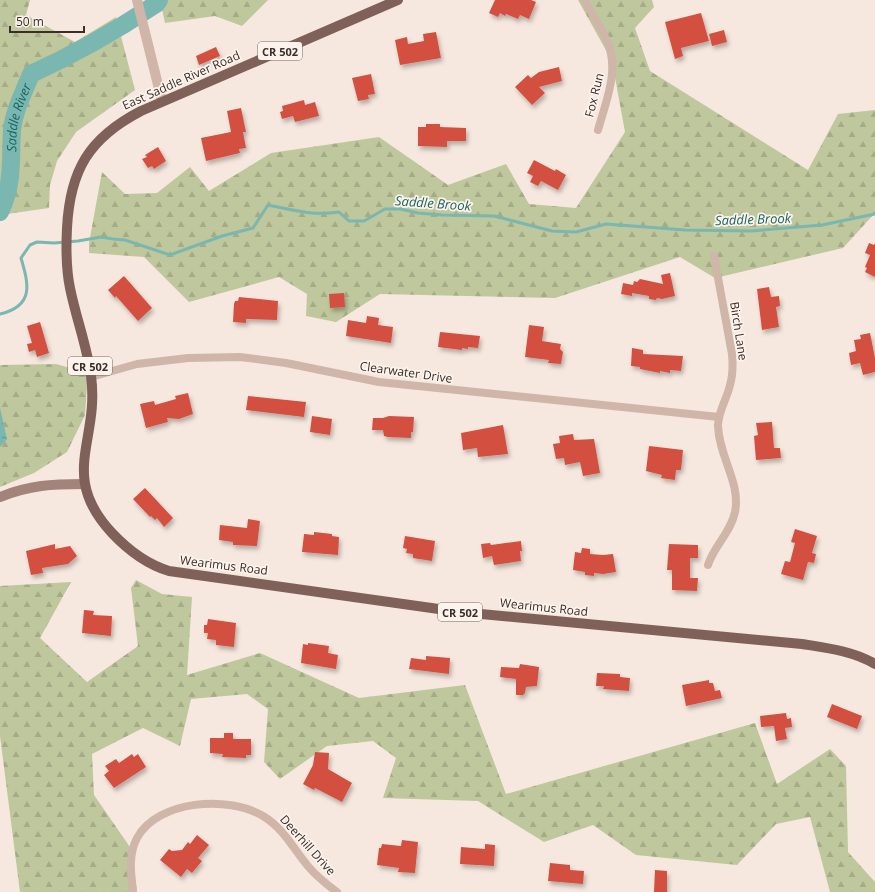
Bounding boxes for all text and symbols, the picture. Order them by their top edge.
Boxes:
scale bar [10,8,84,34]
text: 50 m [16,13,44,30]
road number: CR 502 [258,42,302,60]
street label: East Saddle River Road [119,46,243,114]
street label: Fox Run [580,71,608,119]
water label: Saddle River [2,79,36,152]
water label: Saddle Brook [394,191,472,215]
water label: Saddle Brook [715,209,792,229]
street label: Birch Lane [726,301,752,362]
road number: CR 502 [68,357,112,375]
street label: Clearwater Drive [359,357,454,387]
street label: Wearimus Road [179,551,269,579]
street label: Wearimus Road [499,594,589,620]
road number: CR 502 [438,603,482,621]
street label: Deerhill Drive [276,811,340,879]

